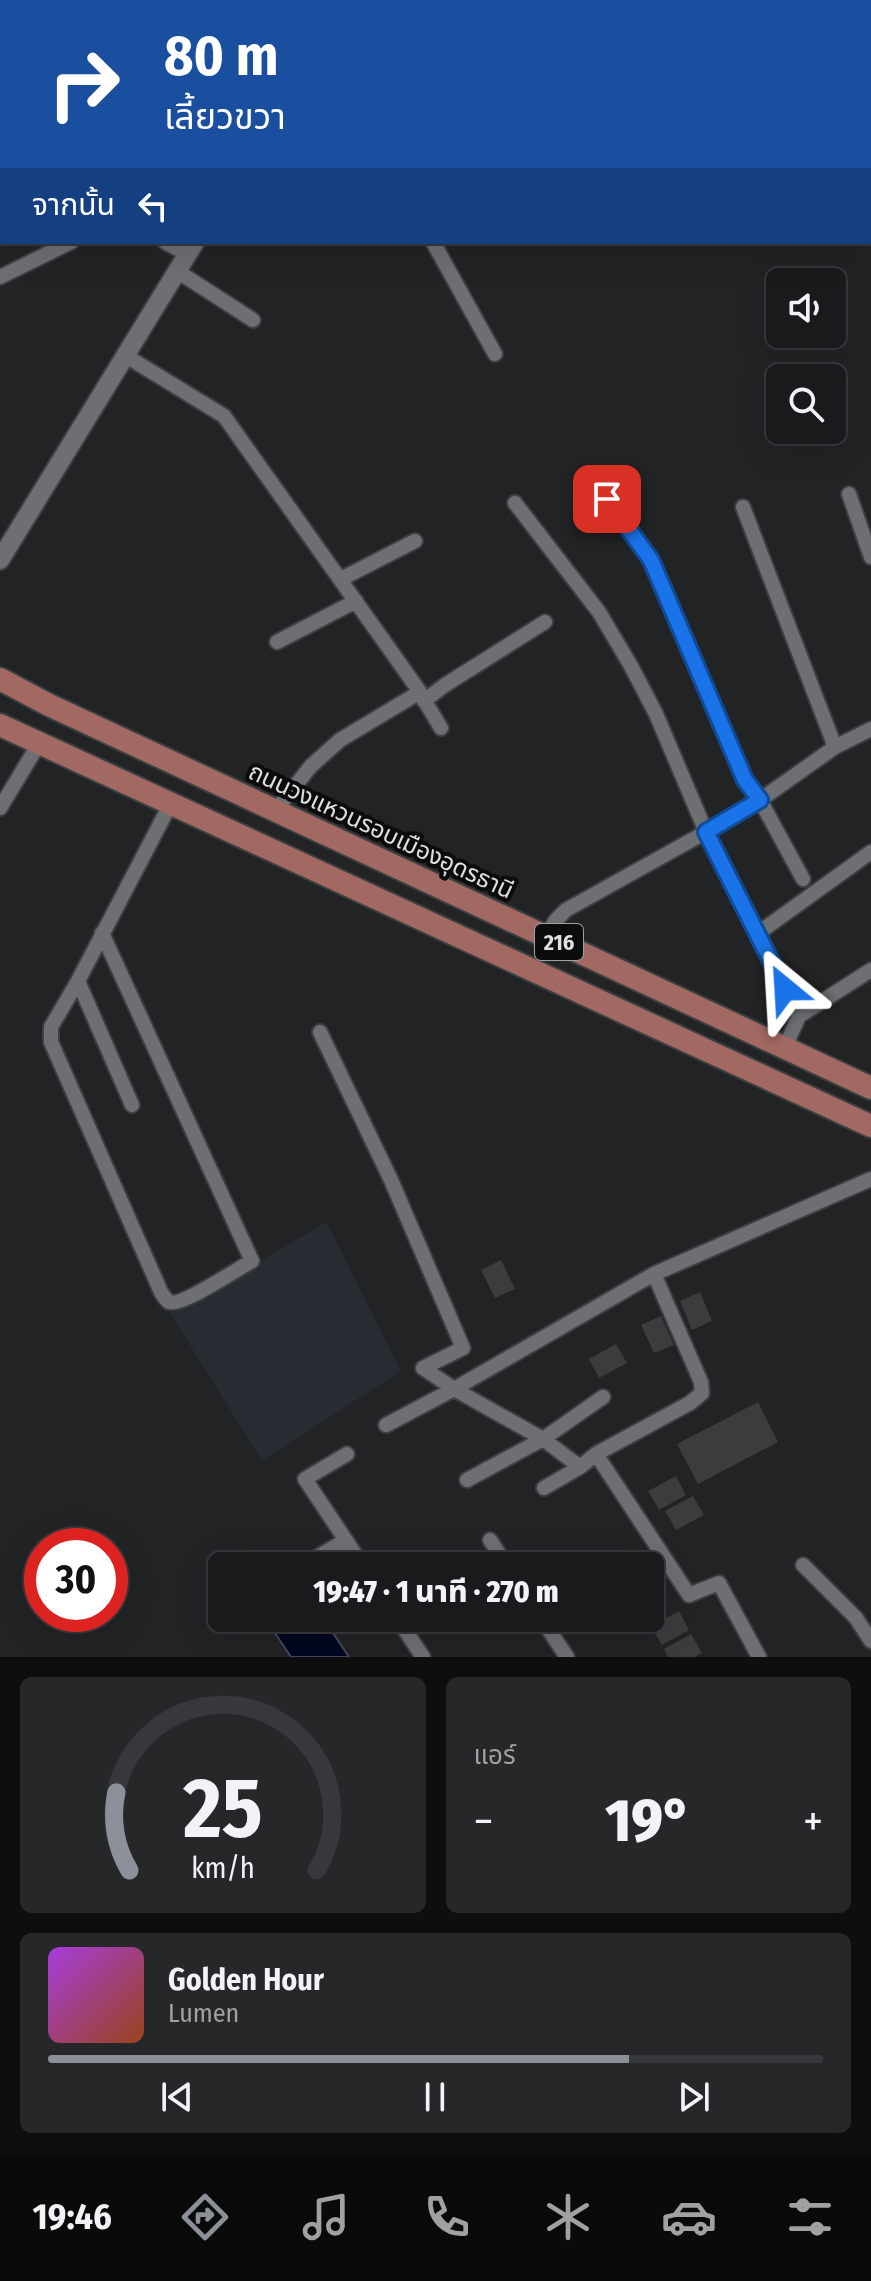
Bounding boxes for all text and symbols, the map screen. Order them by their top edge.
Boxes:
text: 80 m [164,23,279,90]
icon: right [32,32,136,136]
text: เลี้ยวขวา [164,95,286,139]
icon: left [131,184,175,228]
text: จากนั้น [32,187,115,223]
map controls [766,268,846,444]
button: sound [766,268,846,348]
button: search [766,364,846,444]
pin [573,465,641,533]
icon: arrive [585,477,629,521]
street label: ถนนวงแหวนรอบเมืองอุดรธานี [244,757,518,906]
road number: 216 [535,924,583,960]
position arrow [743,947,827,1031]
speed limit sign: 30 [24,1528,128,1632]
text: 19:47 · 1 นาที · 270 m [313,1574,559,1610]
text: แอร์ [474,1740,516,1771]
text: 25 [182,1759,262,1859]
text: 19° [605,1785,691,1857]
text: − [474,1795,493,1848]
text: + [803,1795,823,1848]
text: km/h [191,1851,255,1886]
text: Golden Hour [168,1962,324,1998]
text: Lumen [168,1998,239,2029]
icon: previous [155,2075,199,2119]
icon: pause [413,2075,457,2119]
icon: next [672,2075,716,2119]
icon: directions [177,2189,233,2245]
icon: music [298,2189,354,2245]
icon: phone [419,2189,475,2245]
icon: climate [540,2189,596,2245]
icon: car [661,2189,717,2245]
icon: filters [782,2189,838,2245]
text: 19:46 [33,2195,112,2239]

